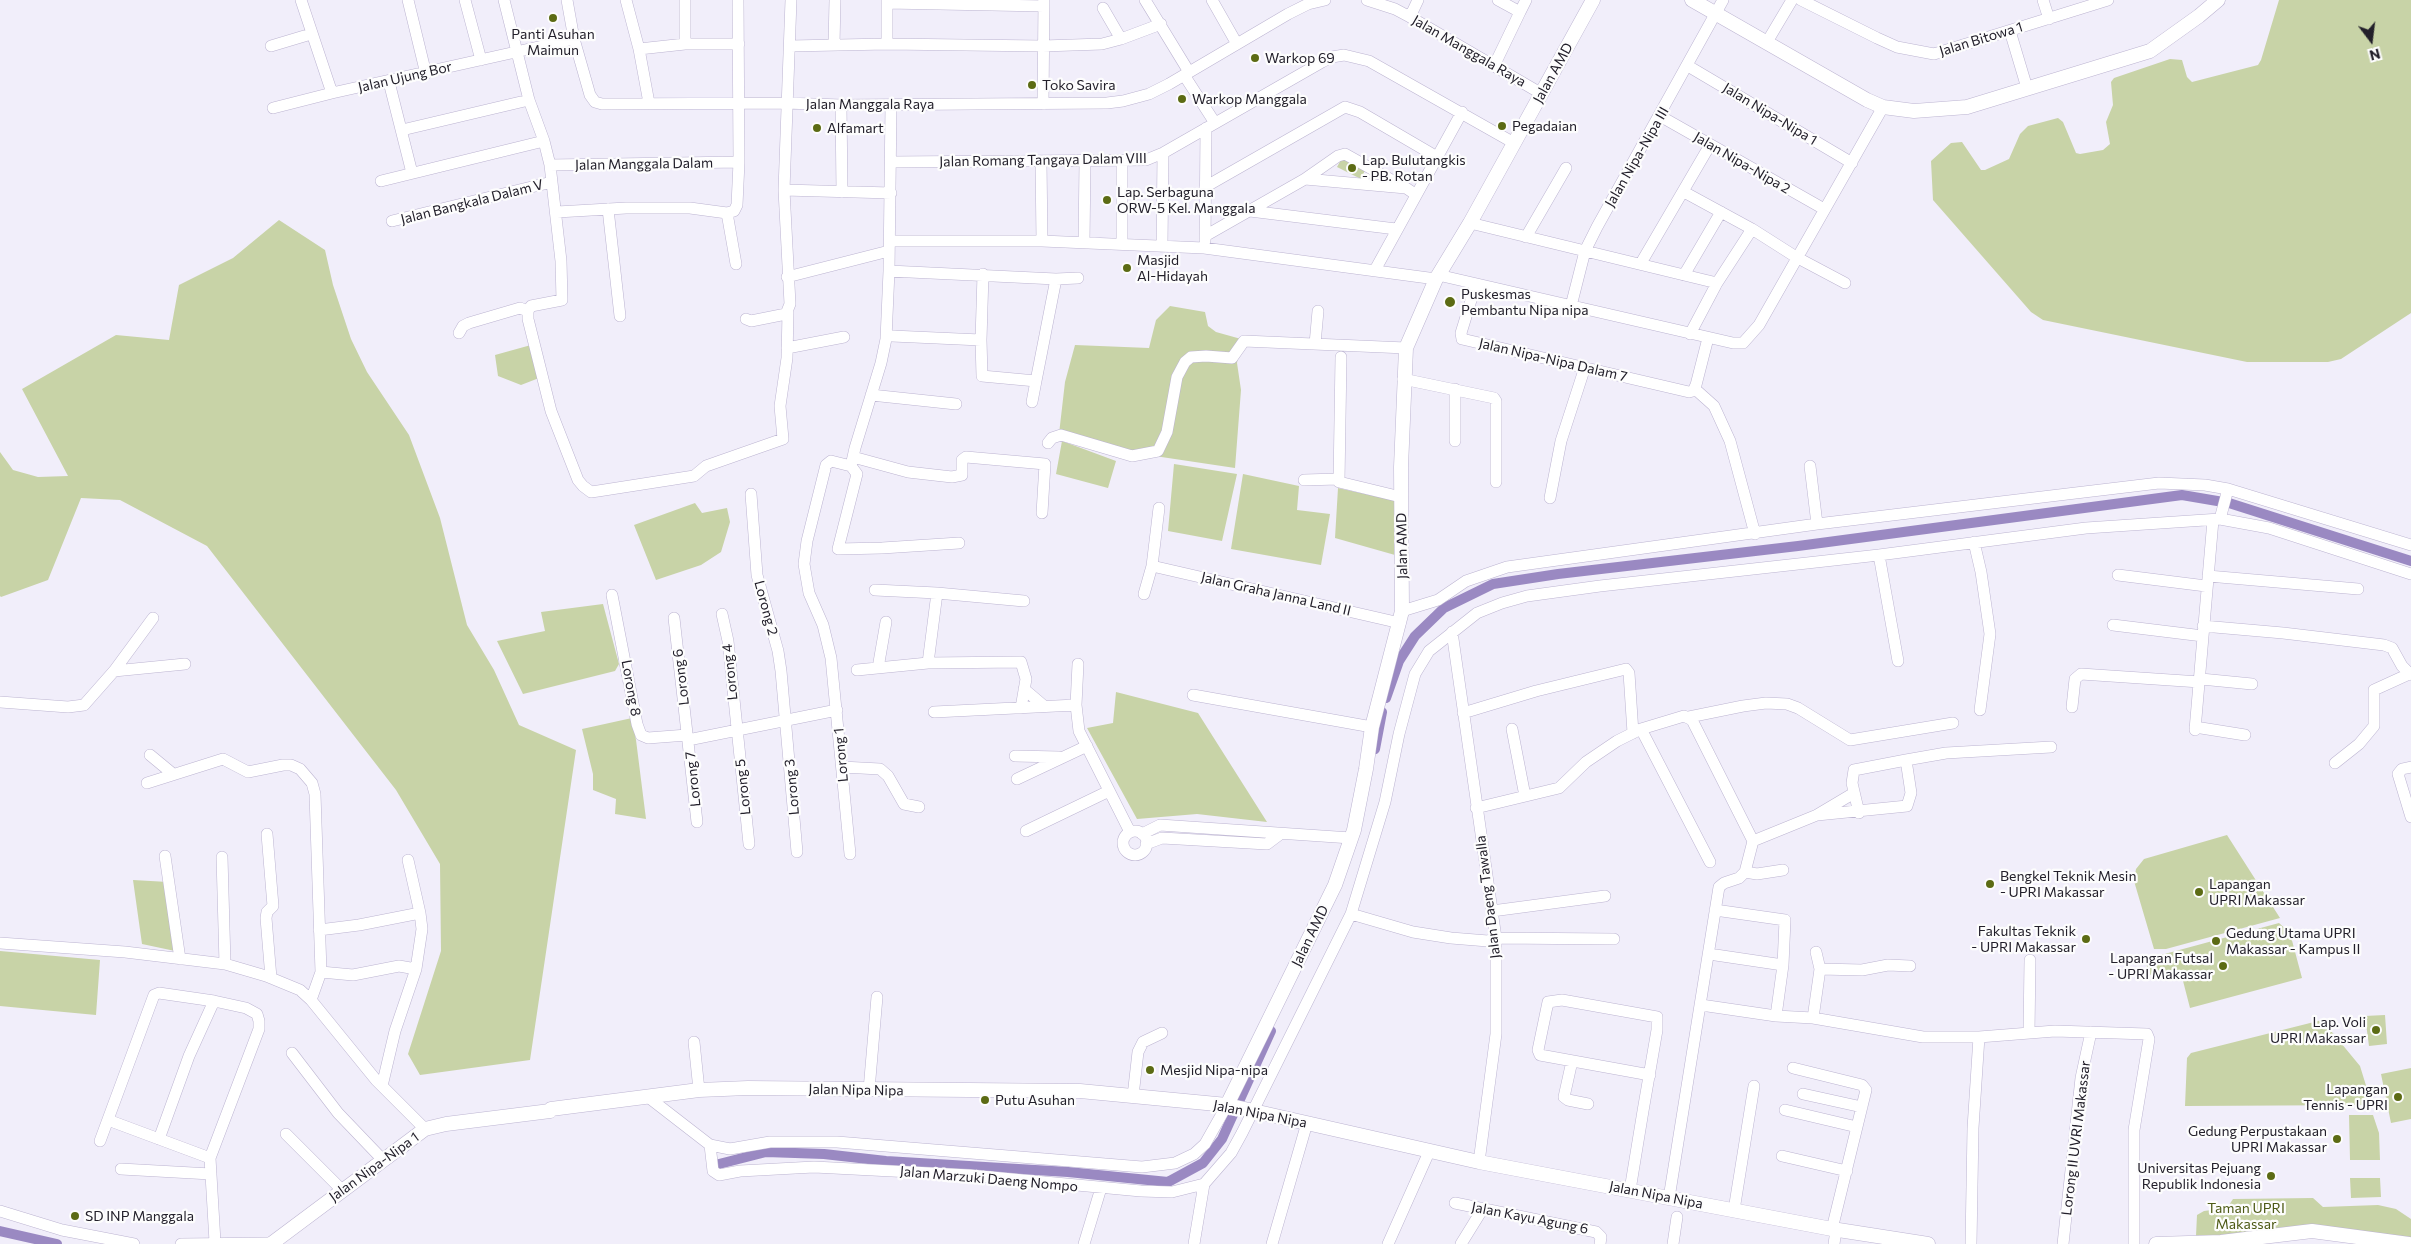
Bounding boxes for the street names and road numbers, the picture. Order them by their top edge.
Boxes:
street label: Jalan Manggala Raya [1409,12,1529,90]
street label: Jalan Bitowa 1 [1937,18,2025,60]
street label: Jalan AMD [1530,40,1576,106]
street label: Jalan Ujung Bor [356,58,454,96]
street label: Jalan Nipa-Nipa 1 [1720,79,1820,149]
street label: Jalan Manggala Raya [806,96,934,112]
street label: Jalan Nipa-Nipa III [1602,104,1672,210]
street label: Jalan Nipa-Nipa 2 [1691,129,1793,197]
street label: Jalan Romang Tangaya Dalam VIII [939,150,1147,170]
street label: Jalan Manggala Dalam [575,154,713,174]
street label: Jalan Bangkala Dalam V [399,176,545,228]
street label: Jalan Nipa-Nipa Dalam 7 [1477,335,1629,385]
street label: Jalan AMD [1393,513,1411,579]
street label: Jalan Graha Janna Land II [1199,569,1353,619]
street label: Lorong 2 [751,579,781,637]
street label: Lorong 4 [719,643,741,701]
street label: Lorong 6 [669,648,693,706]
street label: Lorong 8 [618,659,644,717]
street label: Lorong 1 [830,727,852,783]
street label: Lorong 7 [682,750,704,808]
street label: Lorong 5 [732,758,754,816]
street label: Lorong 3 [781,758,803,816]
street label: Jalan Daeng Tawalla [1472,834,1504,960]
street label: Jalan AMD [1288,902,1332,970]
street label: Lorong II UVRI Makassar [2058,1060,2094,1216]
street label: Jalan Nipa Nipa [808,1081,904,1099]
street label: Jalan Nipa Nipa [1212,1097,1308,1131]
street label: Jalan Nipa-Nipa 1 [326,1129,422,1205]
street label: Jalan Marzuki Daeng Nompo [899,1163,1079,1195]
street label: Jalan Nipa Nipa [1608,1178,1704,1212]
street label: Jalan Kayu Agung 6 [1470,1198,1590,1238]

